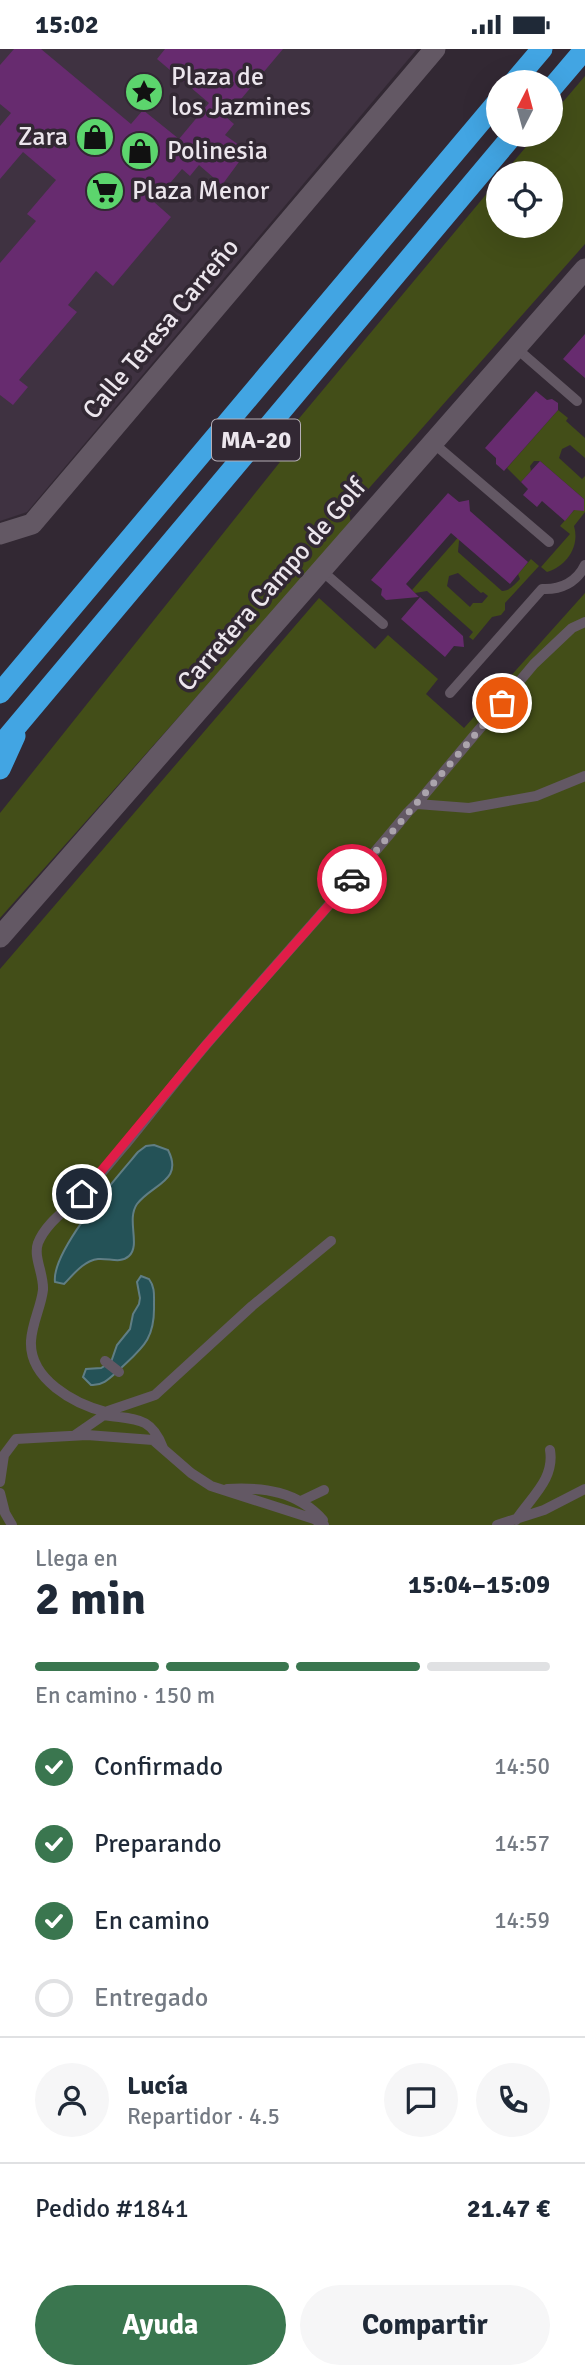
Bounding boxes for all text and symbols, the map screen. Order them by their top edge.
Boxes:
text: 15:02 [35,9,99,41]
place label: Plaza de los Jazmines [171,61,311,123]
north arrow [486,70,564,147]
map controls [486,70,563,238]
place icon: Plaza de los Jazmines [123,71,165,113]
shop icon: Zara [74,116,116,158]
place label: Zara [18,121,68,153]
shop icon: Polinesia [119,130,161,172]
place label: Polinesia [167,135,268,167]
button: locate [486,161,563,238]
supermarket icon: Plaza Menor [84,170,126,212]
place label: Plaza Menor [132,175,270,207]
street label: Calle Teresa Carreño [76,232,246,426]
road number: MA-20 [212,419,300,461]
street label: Carretera Campo de Golf [171,471,374,698]
pin [472,673,532,733]
icon: bag [483,684,521,722]
courier [317,844,387,914]
icon: car [333,860,371,898]
pin [52,1164,112,1224]
icon: home [63,1175,101,1213]
text: Llega en [35,1544,118,1573]
text: 15:04–15:09 [408,1569,550,1601]
text: 2 min [35,1571,146,1627]
text: En camino · 150 m [35,1681,215,1710]
icon: check [35,1748,73,1786]
text: Confirmado [94,1751,223,1783]
text: 14:50 [494,1752,550,1781]
icon: check [35,1825,73,1863]
text: Preparando [94,1828,221,1860]
text: 14:57 [494,1829,550,1858]
icon: check [35,1902,73,1940]
text: En camino [94,1905,210,1937]
text: 14:59 [494,1906,550,1935]
text: Entregado [94,1982,208,2014]
button: person [35,2063,109,2137]
button: chat [384,2063,458,2137]
button: phone [476,2063,550,2137]
text: Lucía [127,2070,188,2102]
text: Repartidor · 4.5 [127,2102,280,2131]
text: Pedido #1841 [35,2193,189,2225]
text: 21.47 € [467,2193,550,2225]
button: Ayuda [35,2285,286,2365]
button: Compartir [300,2285,550,2365]

